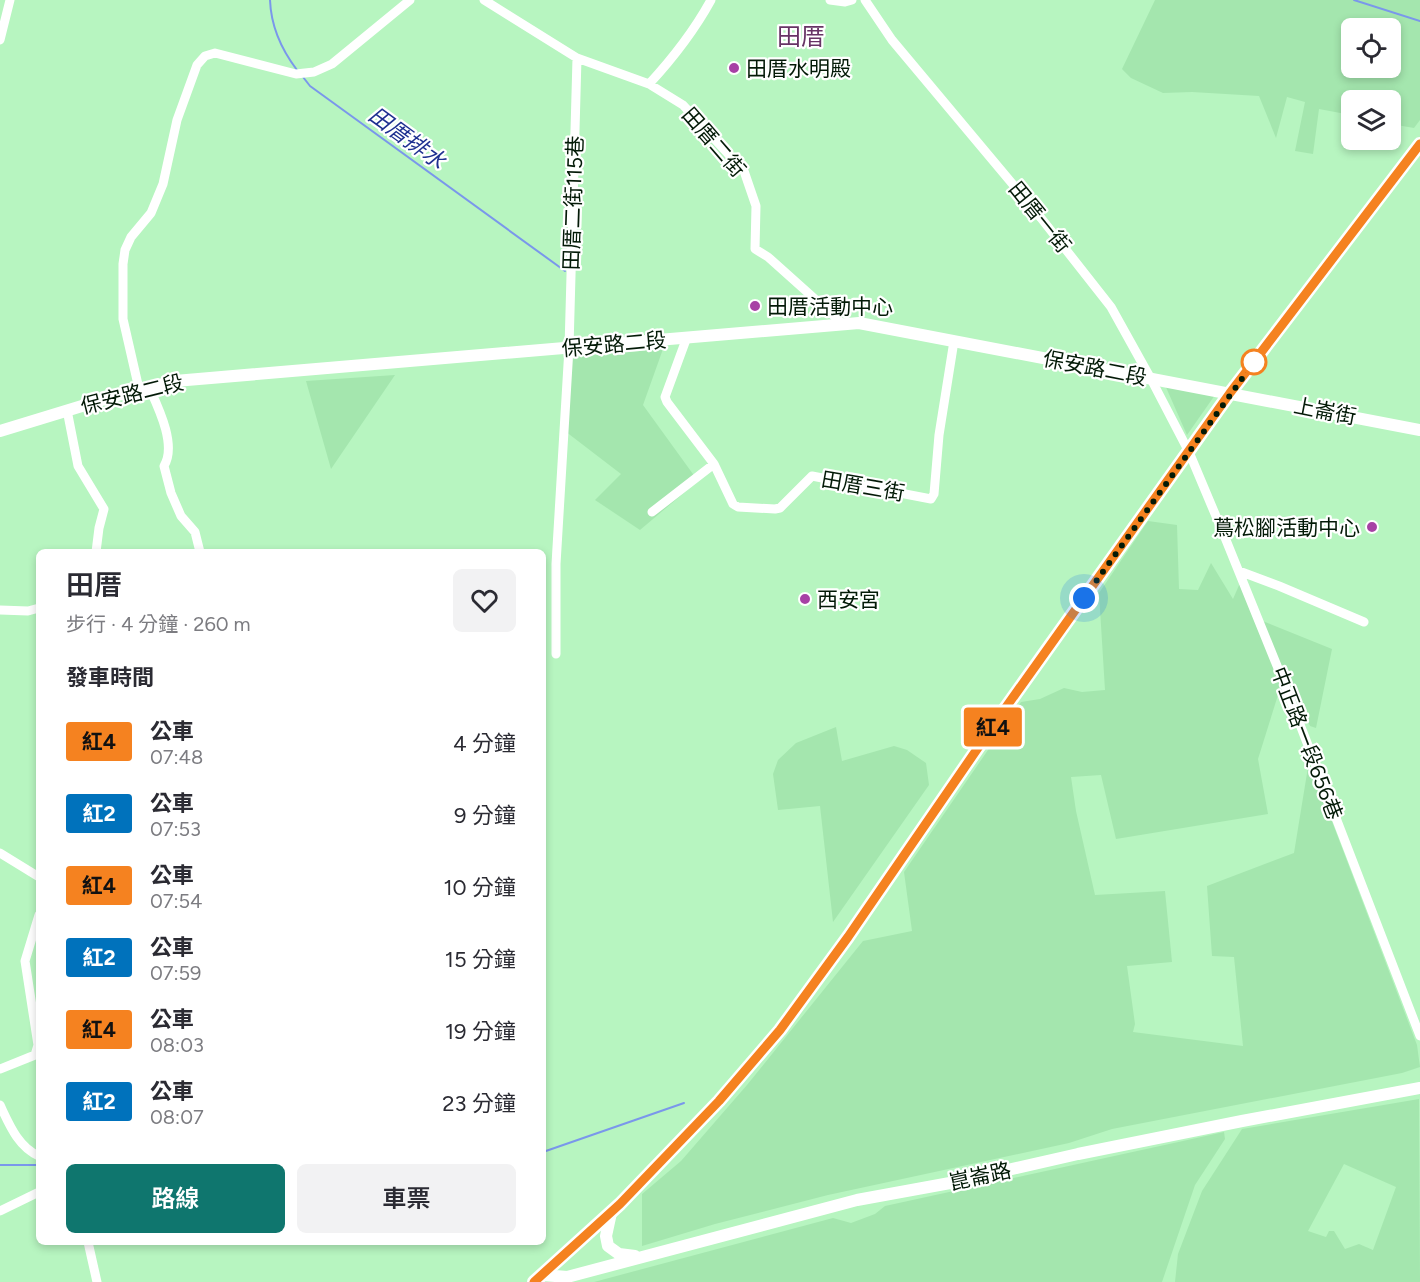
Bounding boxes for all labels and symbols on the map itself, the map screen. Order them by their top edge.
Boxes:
district label: 田厝 [777,22,825,51]
place label: 田厝水明殿 [746,56,851,81]
marker: 田厝水明殿 [727,61,741,75]
water label: 田厝排水 [363,101,451,175]
street label: 田厝二街 [677,102,751,182]
street label: 田厝二街115巷 [558,135,588,271]
street label: 田厝一街 [1004,176,1076,258]
place label: 田厝活動中心 [767,294,893,319]
marker: 田厝活動中心 [748,299,762,313]
street label: 保安路二段 [561,327,667,361]
street label: 保安路二段 [1041,346,1149,390]
unlabelled marker [1241,349,1267,375]
street label: 保安路二段 [78,369,186,419]
street label: 上崙街 [1292,393,1358,429]
street label: 田厝三街 [819,466,907,506]
place label: 蔦松腳活動中心 [1213,515,1360,540]
marker: 蔦松腳活動中心 [1365,520,1379,534]
your location [1069,583,1099,613]
place label: 西安宮 [817,587,880,612]
marker: 西安宮 [798,592,812,606]
street label: 中正路一段656巷 [1266,663,1348,823]
line badge: 紅4 [966,708,1020,746]
street label: 崑崙路 [947,1157,1013,1195]

